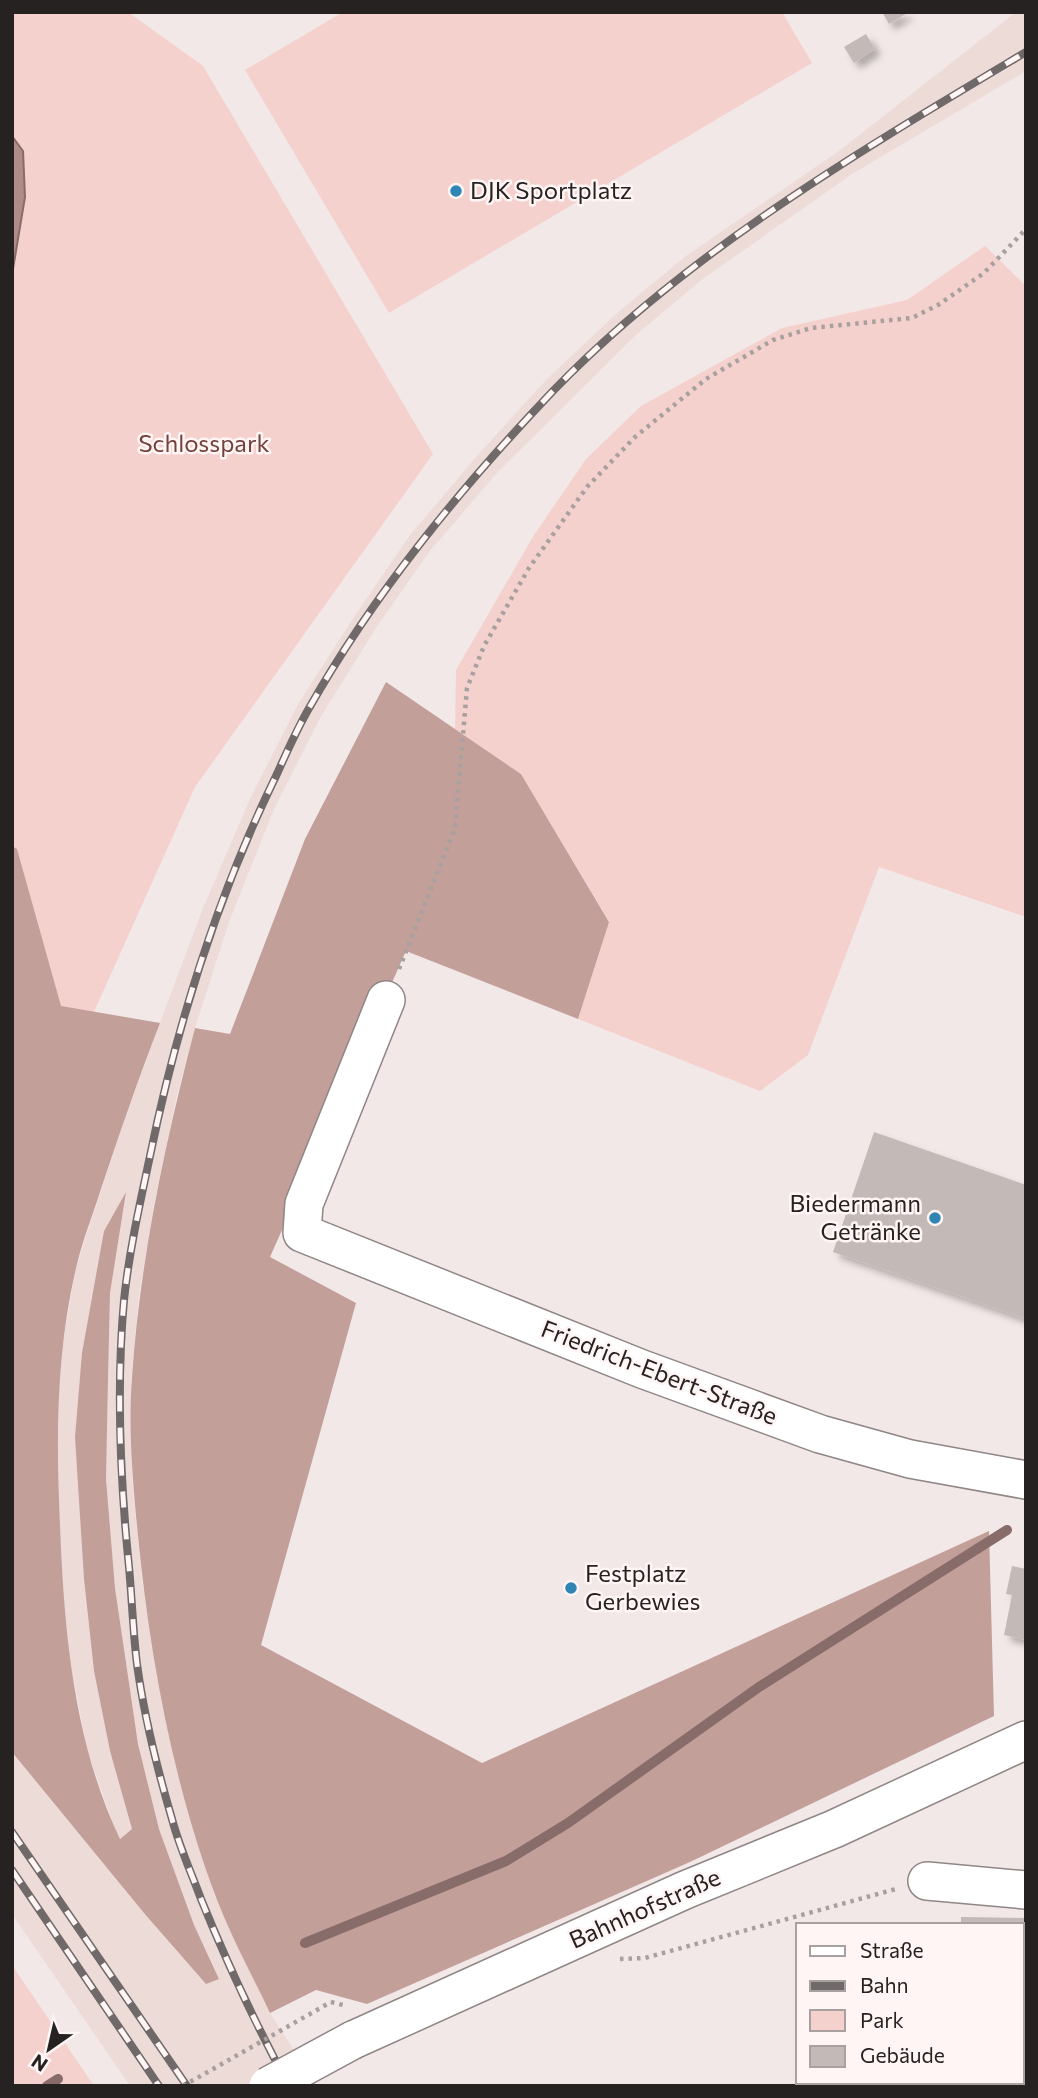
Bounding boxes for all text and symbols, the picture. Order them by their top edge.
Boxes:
place label: DJK Sportplatz [470,175,632,204]
marker: DJK Sportplatz [448,183,464,199]
park label: Schlosspark [138,428,270,457]
place label: Biedermann Getränke [790,1188,921,1245]
marker: Biedermann Getränke [927,1210,943,1226]
street label: Friedrich-Ebert-Straße [537,1313,782,1430]
place label: Festplatz Gerbewies [585,1558,700,1615]
marker: Festplatz Gerbewies [563,1580,579,1596]
street label: Bahnhofstraße [564,1861,724,1954]
legend [796,1923,1024,2084]
text: Straße [860,1937,924,1962]
text: Bahn [860,1972,909,1997]
text: Park [860,2007,904,2032]
north arrow [14,2014,84,2084]
text: Gebäude [860,2042,945,2067]
text: N [27,2050,52,2077]

